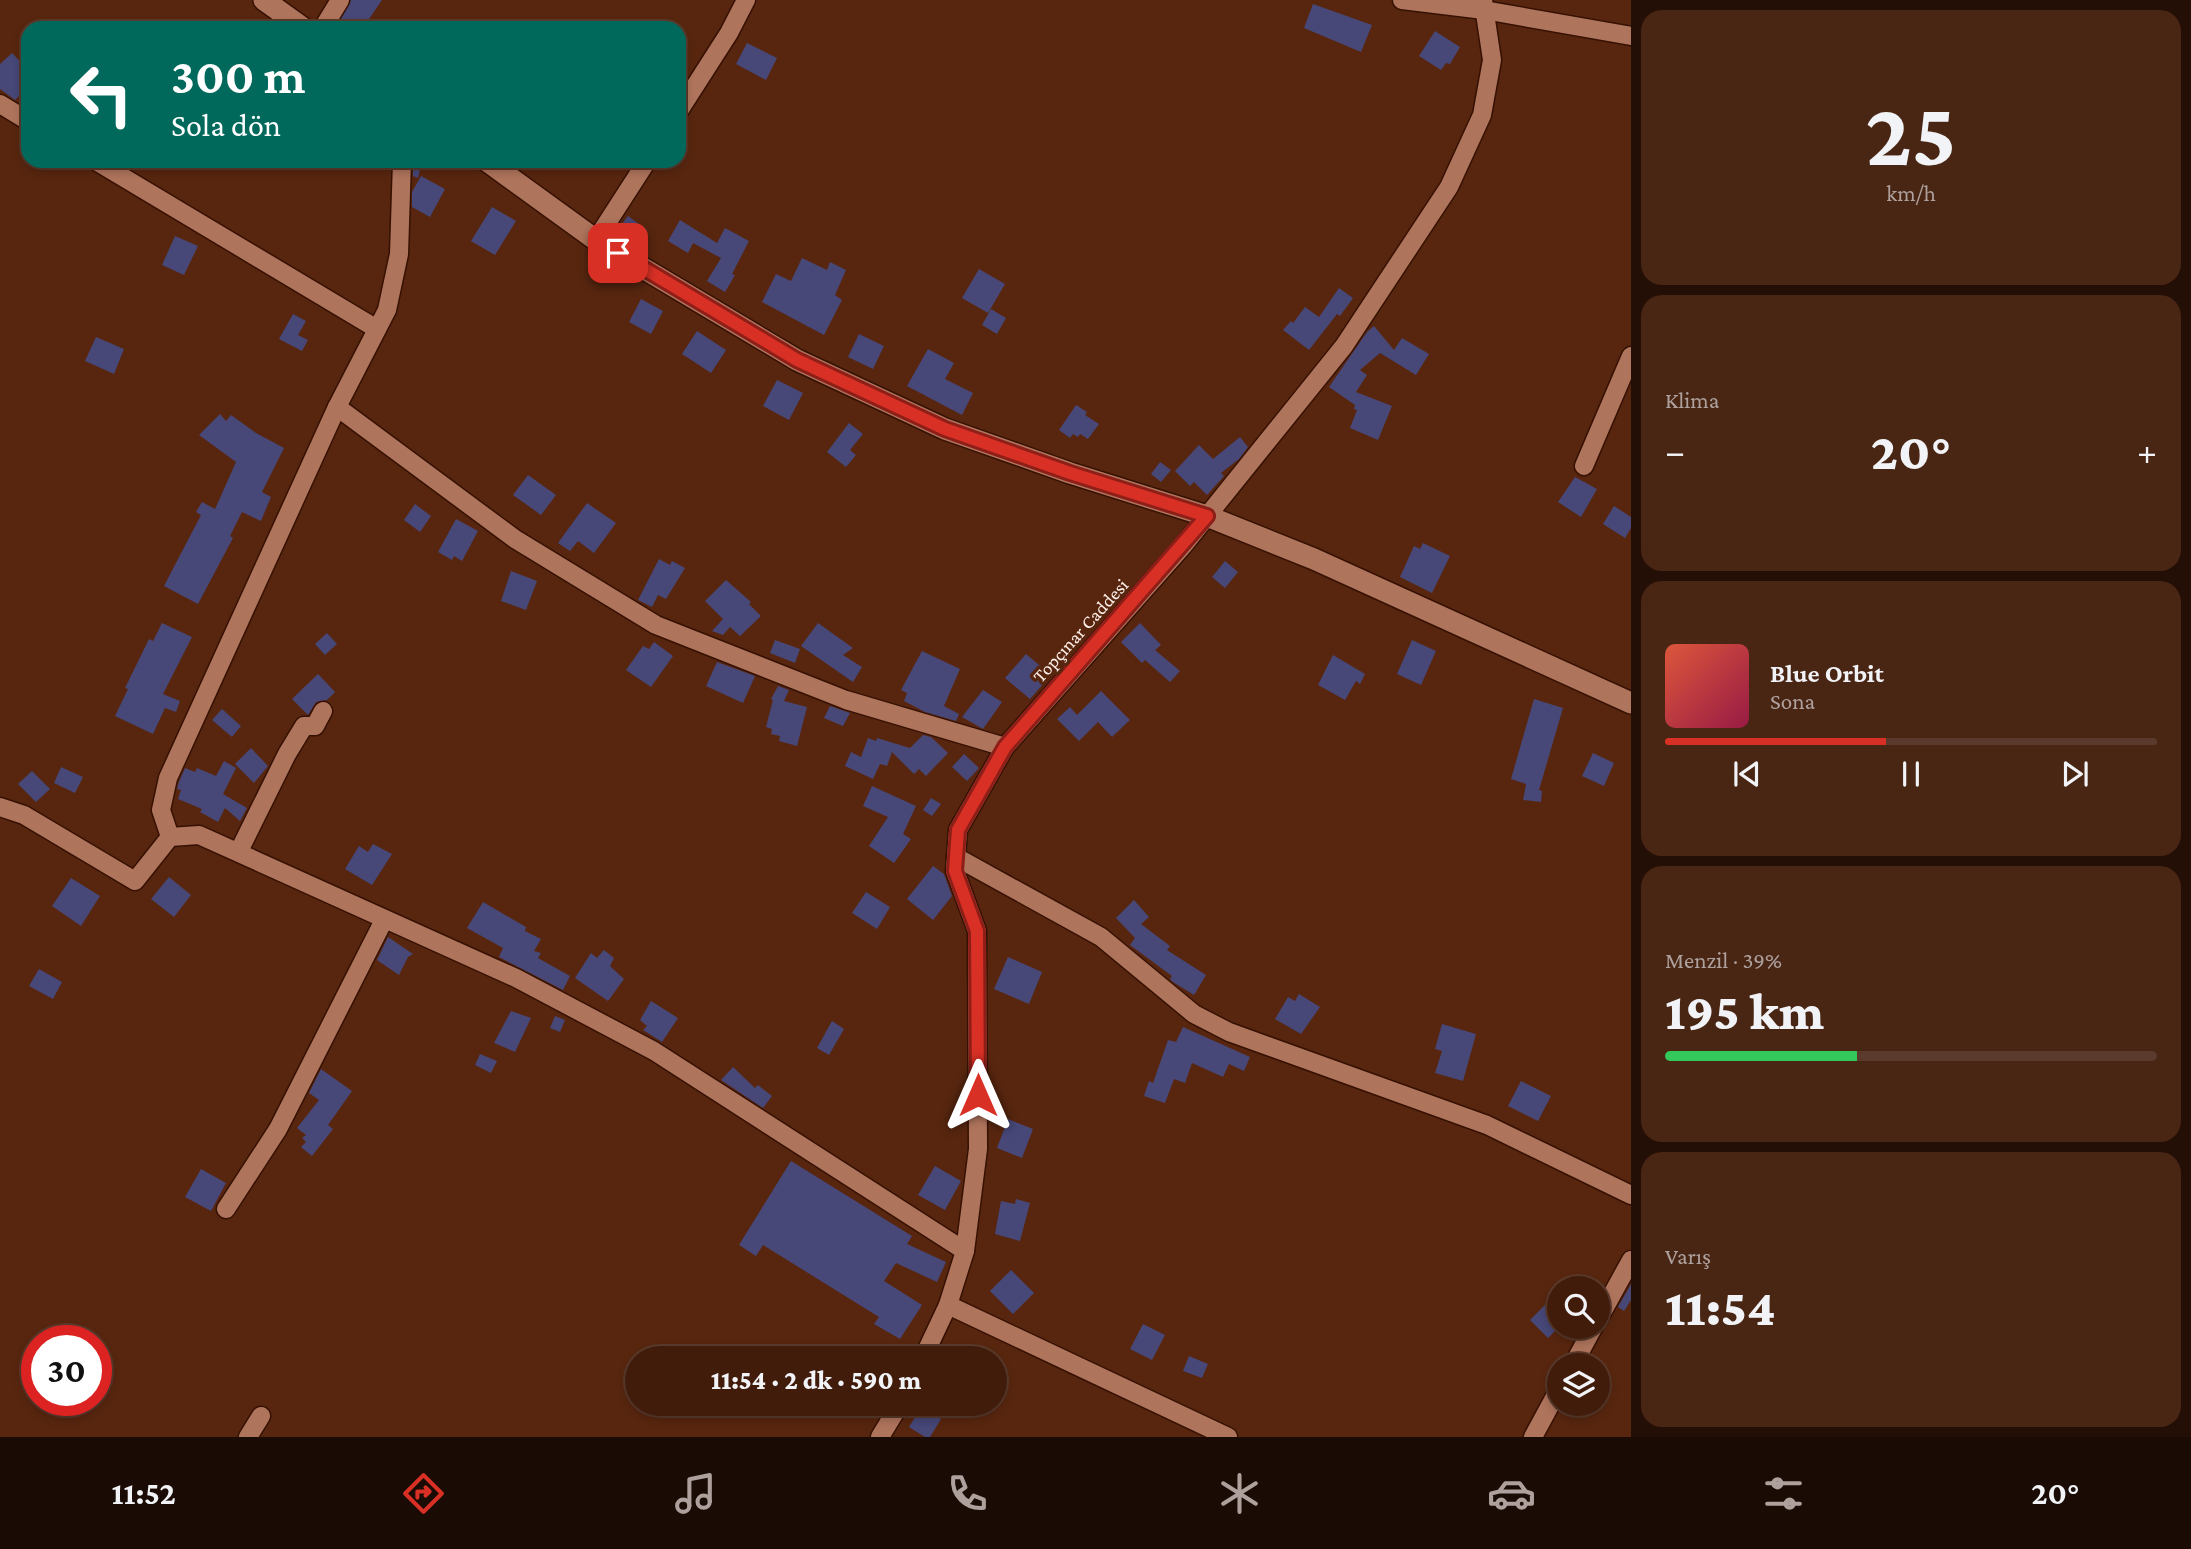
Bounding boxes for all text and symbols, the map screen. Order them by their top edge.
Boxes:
icon: left [56,49,147,140]
text: 300 m [171,49,305,104]
text: 25 [1866,83,1957,185]
text: Sola dön [171,107,281,143]
text: km/h [1886,180,1936,206]
pin [588,223,648,283]
icon: arrive [599,234,637,272]
text: Klima [1665,387,1719,413]
text: 20° [1871,422,1951,480]
text: − [1665,430,1685,472]
text: + [2137,430,2157,472]
street label: Topçınar Caddesi [1028,574,1132,686]
text: Blue Orbit [1770,659,1884,688]
text: Sona [1770,688,1815,714]
icon: previous [1728,755,1766,793]
icon: pause [1892,755,1930,793]
icon: next [2056,755,2094,793]
text: Menzil · 39% [1665,947,1782,973]
text: 195 km [1665,982,1824,1040]
position arrow [941,1058,1015,1132]
text: Varış [1665,1243,1711,1269]
map controls [1547,1276,1610,1416]
button: search [1547,1276,1610,1339]
text: 11:54 [1665,1278,1776,1336]
speed limit sign: 30 [21,1325,112,1416]
button: layers [1547,1353,1610,1416]
text: 11:54 · 2 dk · 590 m [711,1366,921,1395]
icon: directions [399,1469,448,1518]
icon: music [671,1469,720,1518]
icon: phone [943,1469,992,1518]
icon: climate [1215,1469,1264,1518]
icon: car [1487,1469,1536,1518]
icon: filters [1759,1469,1808,1518]
text: 11:52 [112,1475,176,1511]
text: 20° [2031,1475,2079,1511]

